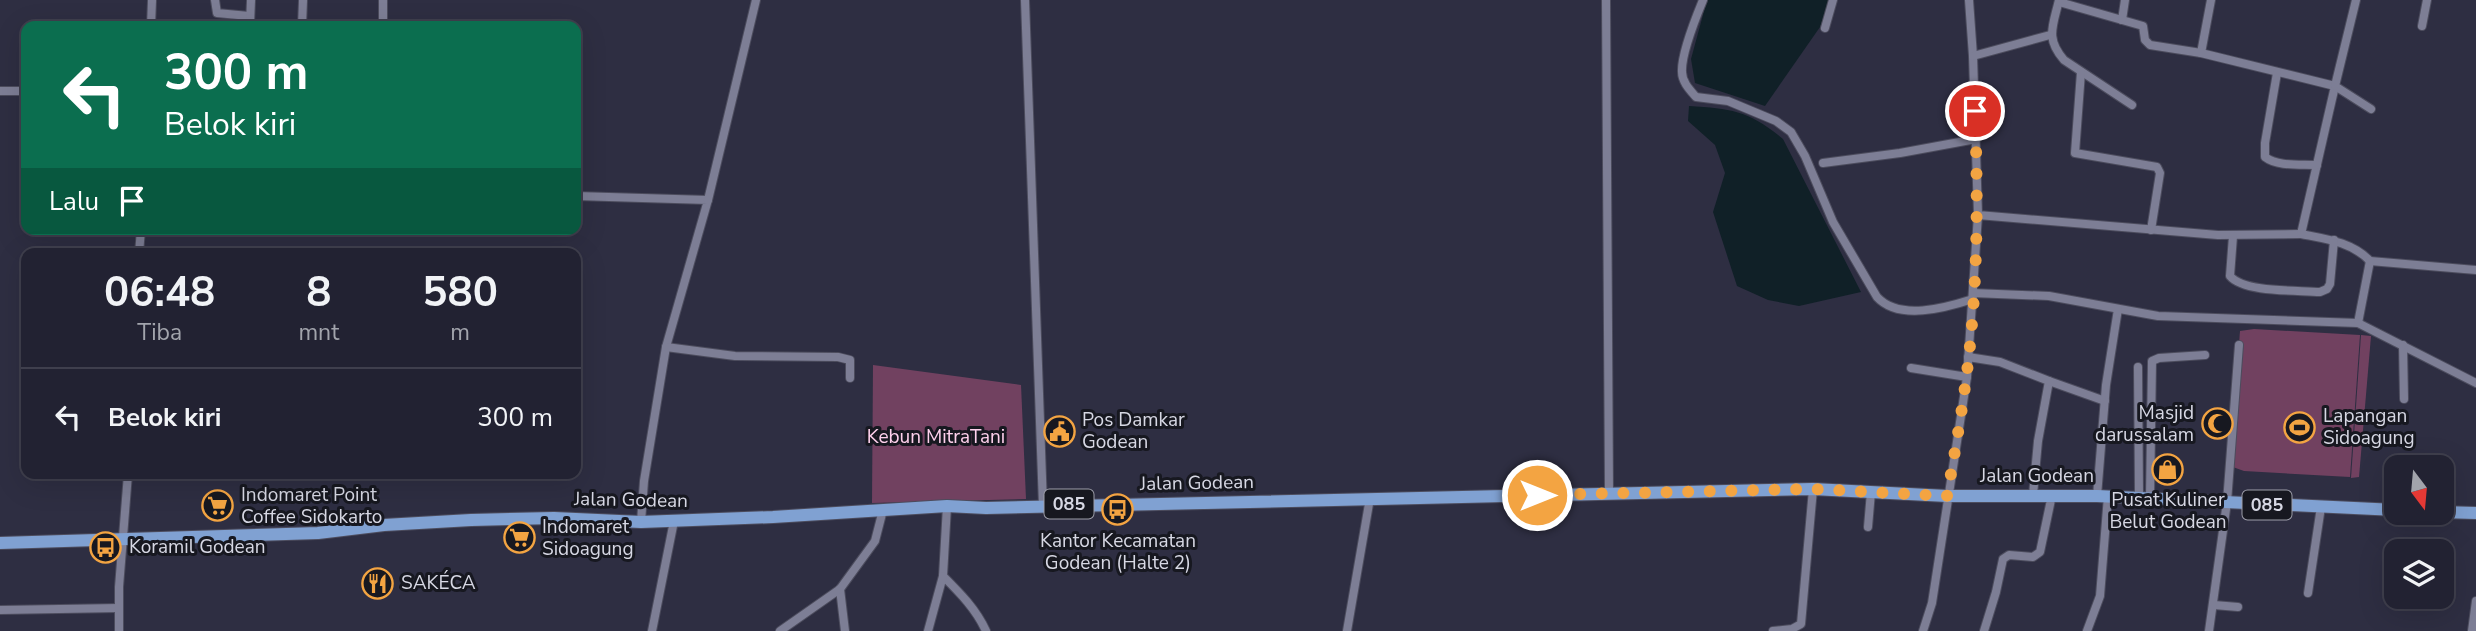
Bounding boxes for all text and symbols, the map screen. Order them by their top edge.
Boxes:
text: 300 m [164,39,308,106]
icon: left [49,49,140,140]
pin [1945,81,2005,141]
icon: arrive [1956,92,1994,130]
text: Belok kiri [164,103,296,146]
icon: arrive [113,182,151,220]
text: Lalu [49,184,99,219]
text: 06:48 [104,264,215,321]
text: 8 [306,264,331,321]
text: 580 [422,264,498,321]
text: Tiba [137,317,182,348]
text: mnt [298,317,339,348]
text: m [450,317,470,348]
icon: left [49,398,87,436]
text: Belok kiri [108,400,221,435]
text: 300 m [477,400,553,435]
place label: Masjid darussalam [2095,400,2194,448]
place label: Lapangan Sidoagung [2323,403,2415,451]
place label: Pos Damkar Godean [1082,407,1185,455]
mosque icon: Masjid darussalam [2200,407,2234,441]
sports icon: Lapangan Sidoagung [2283,410,2317,444]
public building icon: Pos Damkar Godean [1042,414,1076,448]
park label: Kebun MitraTani [867,424,1005,450]
shop icon: Pusat Kuliner Belut Godean [2151,452,2185,486]
north arrow [2384,455,2454,525]
map controls [2384,455,2454,609]
position arrow [1500,458,1574,532]
street label: Jalan Godean [1979,463,2094,489]
street label: Jalan Godean [1139,469,1254,497]
place label: Indomaret Point Coffee Sidokarto [241,482,382,530]
street label: Jalan Godean [573,486,688,514]
place label: Pusat Kuliner Belut Godean [2109,487,2227,535]
supermarket icon: Indomaret Point Coffee Sidokarto [201,489,235,523]
road number: 085 [1044,490,1094,518]
road number: 085 [2242,490,2292,520]
bus stop icon: Kantor Kecamatan Godean (Halte 2) [1101,493,1135,527]
place label: Indomaret Sidoagung [542,514,634,562]
supermarket icon: Indomaret Sidoagung [502,521,536,555]
place label: Kantor Kecamatan Godean (Halte 2) [1040,528,1196,576]
bus stop icon: Koramil Godean [89,530,123,564]
place label: Koramil Godean [129,534,266,560]
button: layers [2384,539,2454,609]
restaurant icon: SAKÉCA [361,566,395,600]
place label: SAKÉCA [401,570,476,596]

